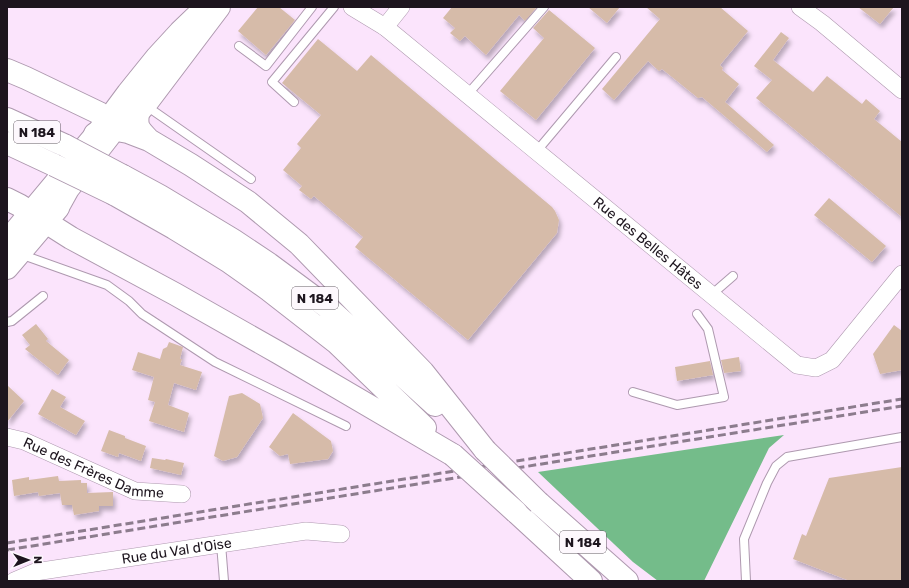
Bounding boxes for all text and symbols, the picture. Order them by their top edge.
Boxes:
road number: N 184 [14,121,60,143]
street label: Rue des Belles Hâtes [590,194,706,293]
road number: N 184 [292,287,338,309]
street label: Rue des Frères Damme [21,434,165,502]
road number: N 184 [560,531,606,553]
street label: Rue du Val d'Oise [120,534,233,568]
north arrow [8,540,48,580]
text: N [31,556,44,564]

